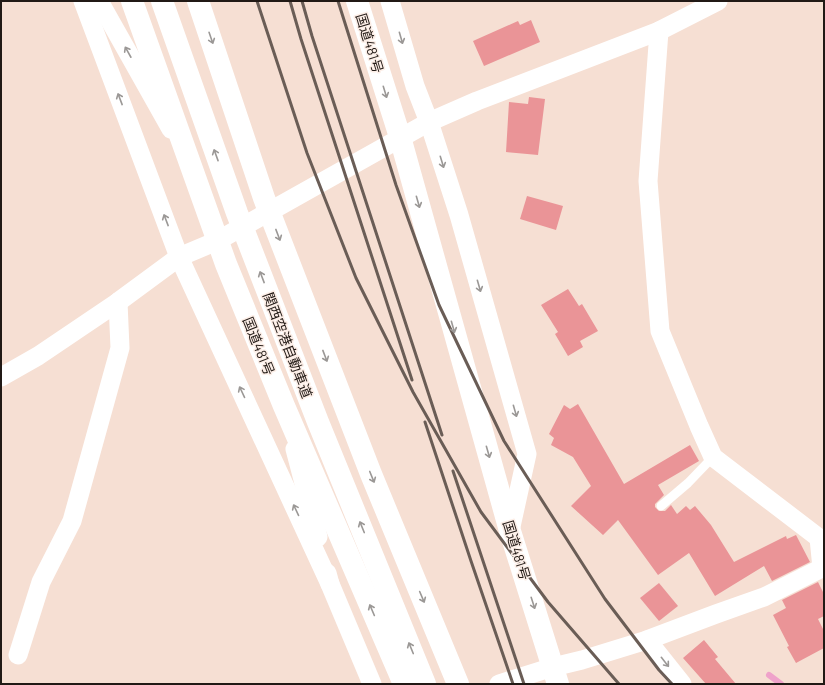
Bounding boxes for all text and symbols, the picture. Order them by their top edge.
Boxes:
street label: 国道481号 [353,11,387,75]
one-way arrow [207,32,215,44]
one-way arrow [398,32,405,45]
one-way arrow [124,46,131,58]
one-way arrow [382,85,389,98]
one-way arrow [115,93,123,105]
one-way arrow [212,149,220,161]
one-way arrow [439,155,446,168]
one-way arrow [415,195,422,208]
one-way arrow [161,215,169,227]
one-way arrow [275,228,283,240]
one-way arrow [257,271,265,283]
one-way arrow [476,279,483,292]
street label: 関西空港自動車道 [260,290,316,400]
street label: 国道481号 [240,314,278,378]
one-way arrow [450,320,457,333]
one-way arrow [321,350,329,362]
one-way arrow [238,387,245,399]
one-way arrow [512,404,519,417]
one-way arrow [485,445,492,458]
one-way arrow [369,471,376,483]
one-way arrow [292,505,299,517]
street label: 国道481号 [500,518,534,582]
one-way arrow [358,522,365,534]
one-way arrow [419,591,426,603]
one-way arrow [530,597,537,610]
one-way arrow [368,604,375,616]
one-way arrow [406,642,414,654]
one-way arrow [660,657,669,668]

